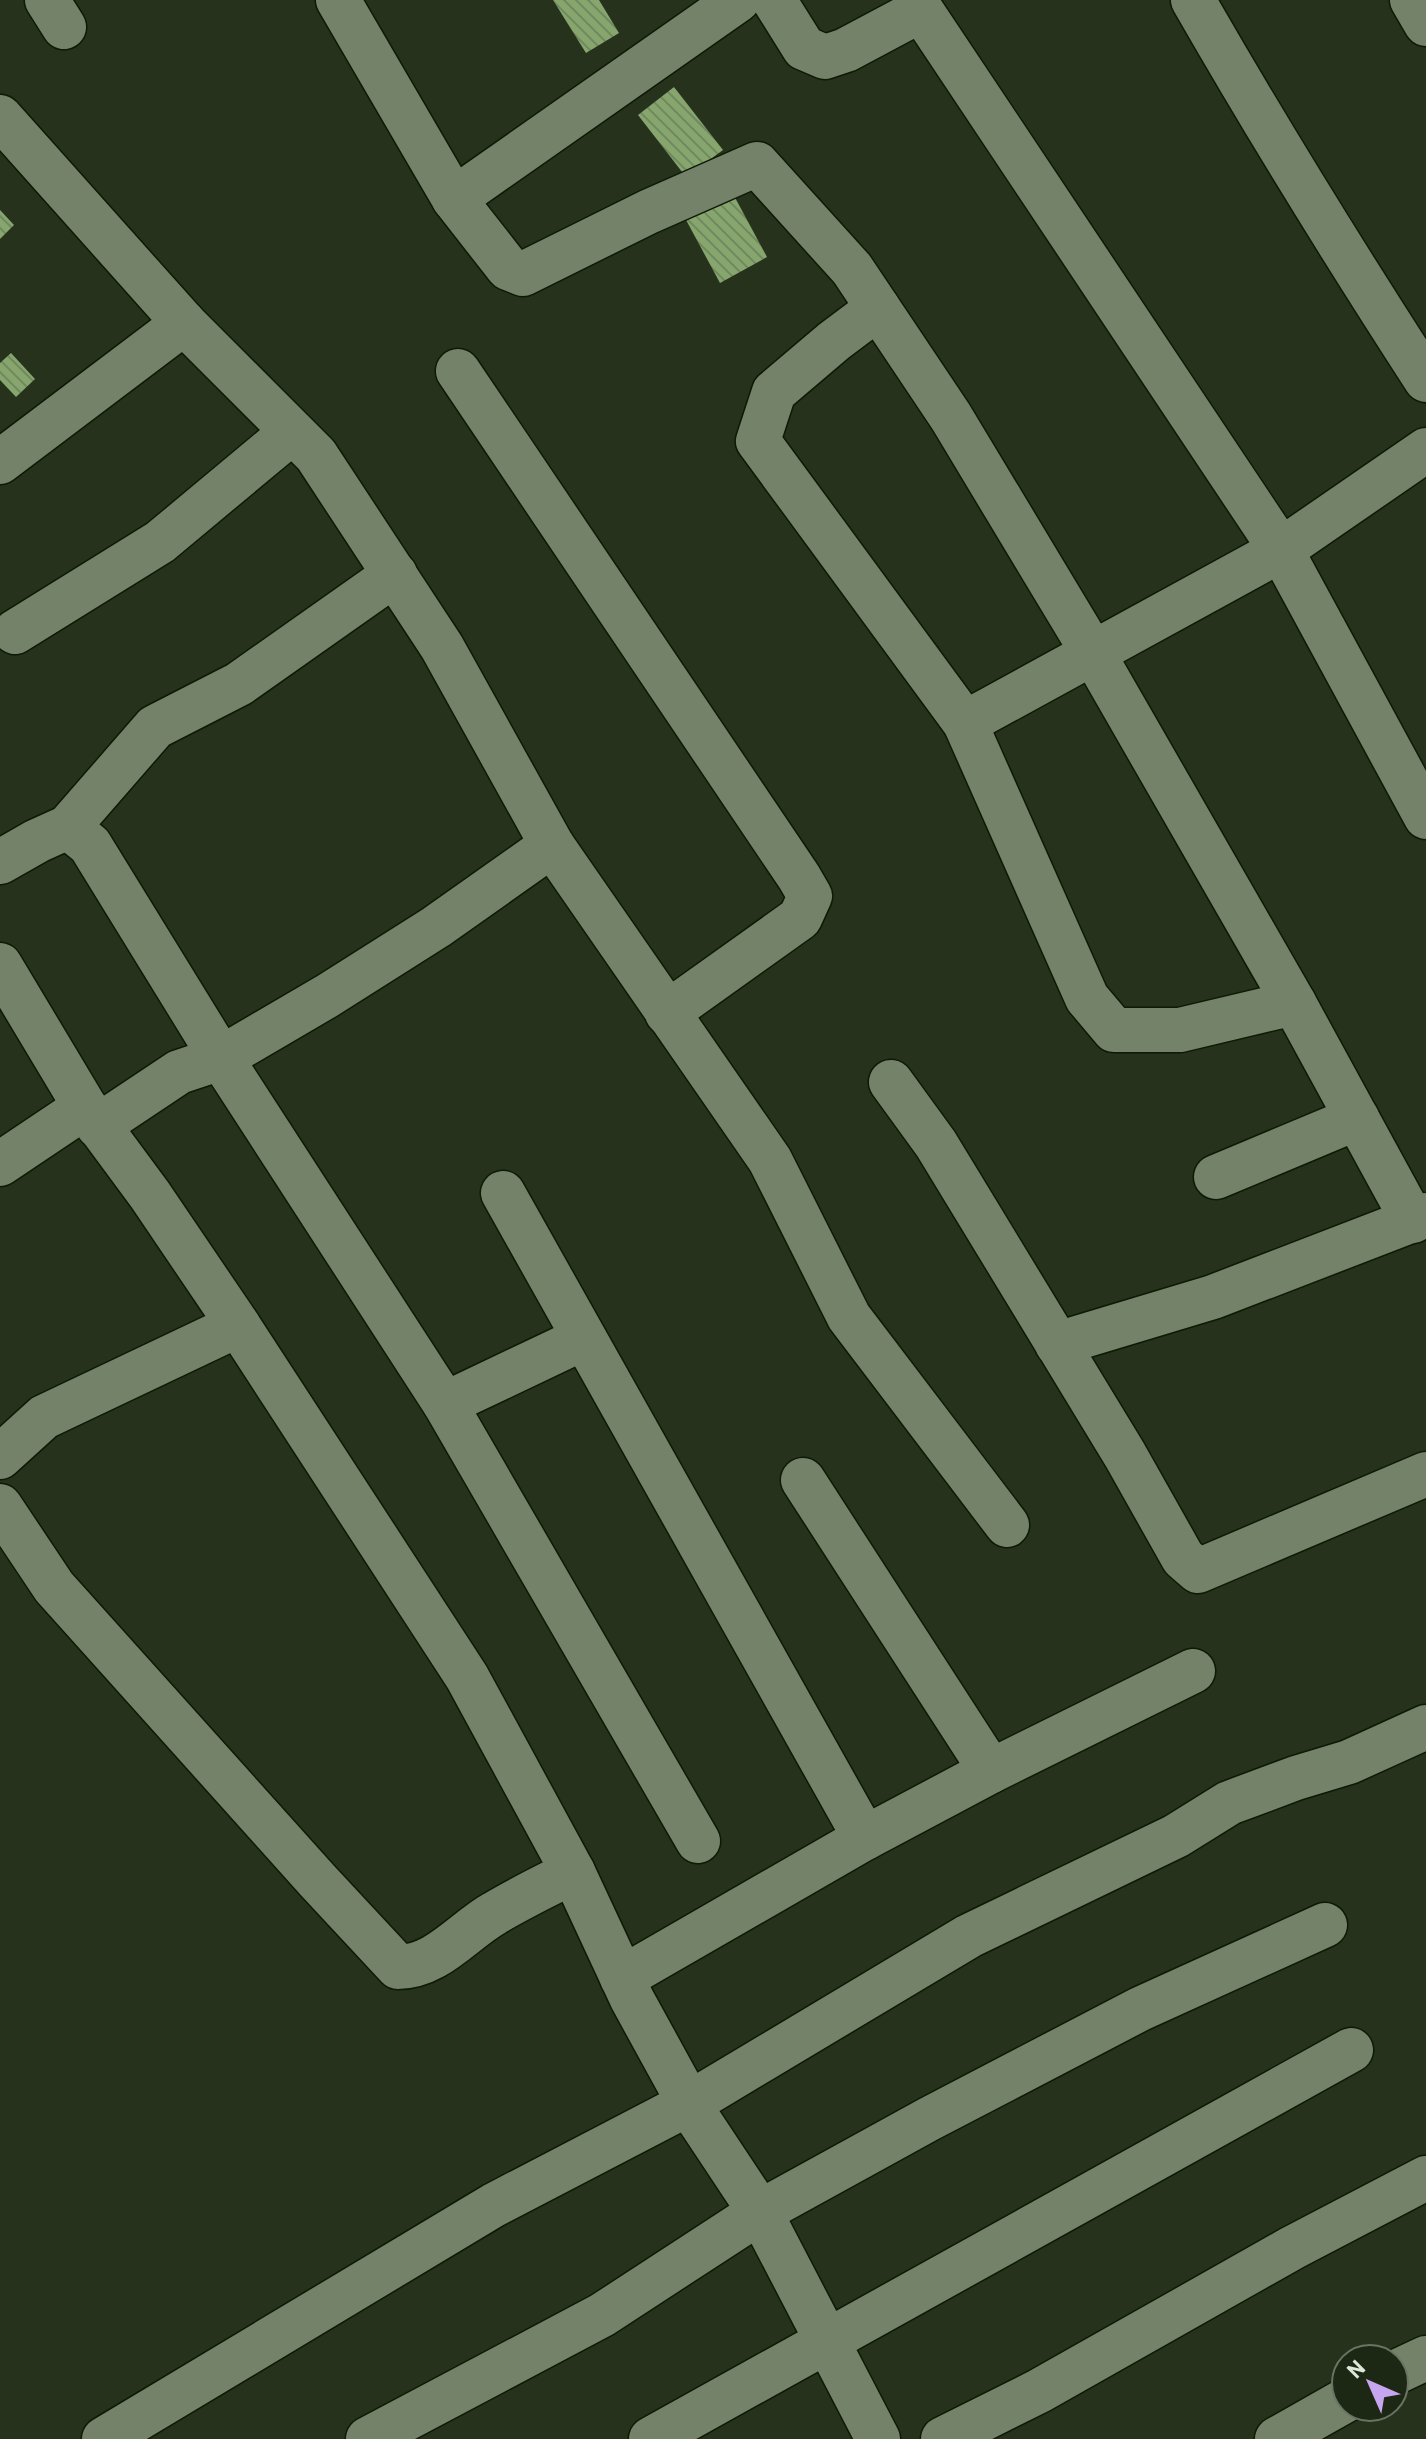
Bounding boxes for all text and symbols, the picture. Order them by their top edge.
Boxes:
north arrow [1330,2343,1410,2423]
text: N [1341,2354,1370,2383]

